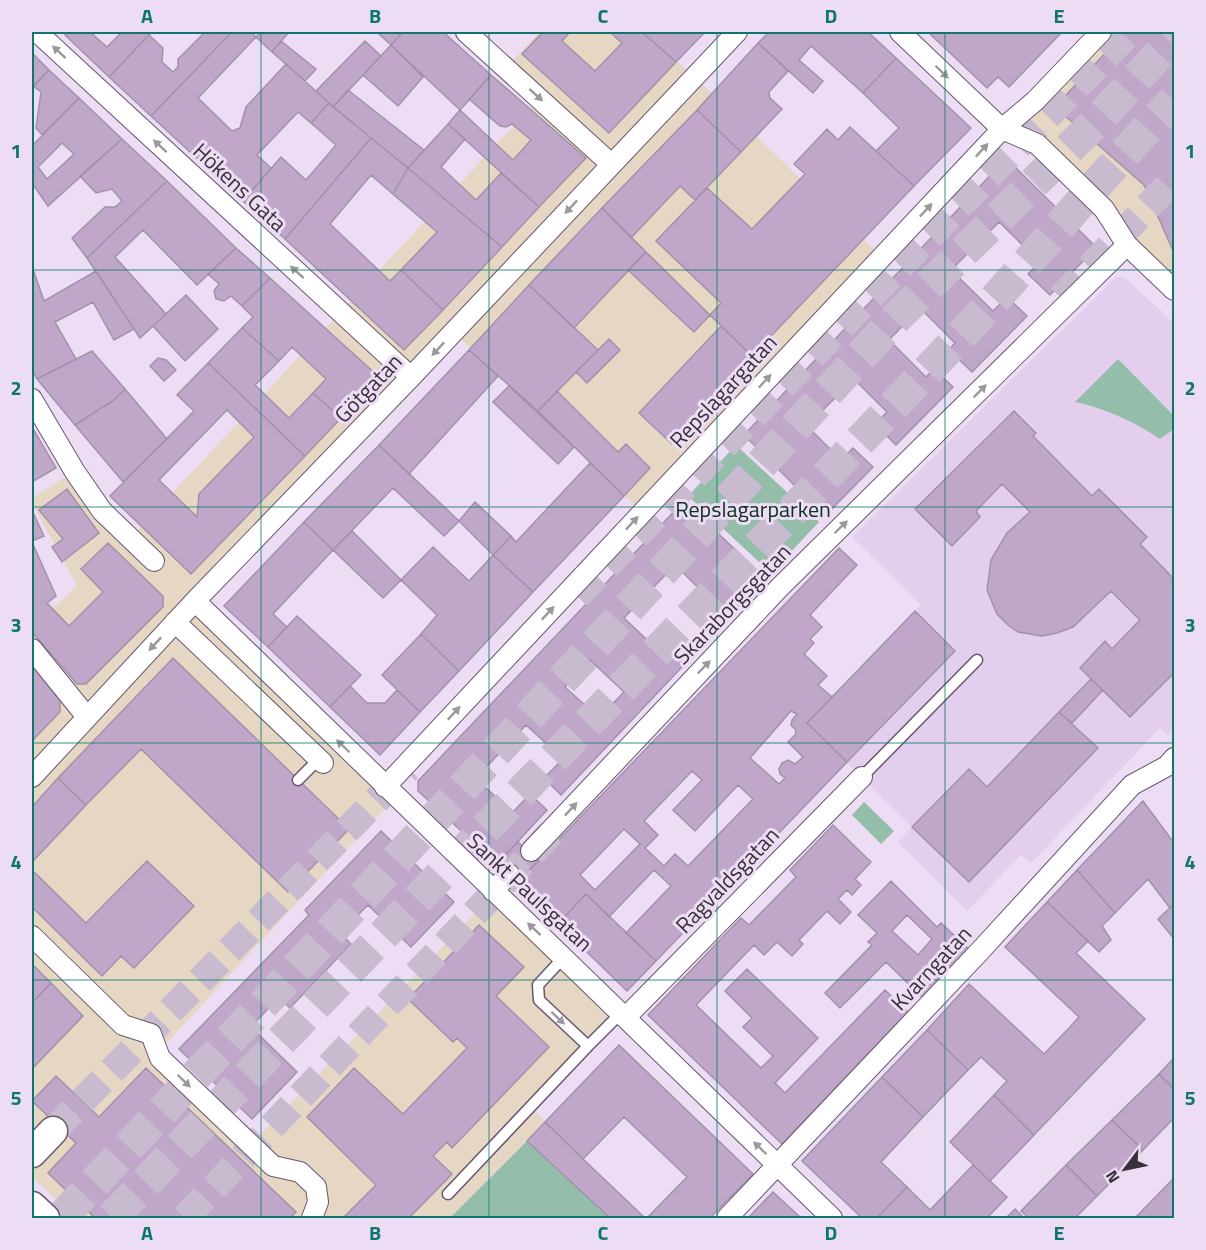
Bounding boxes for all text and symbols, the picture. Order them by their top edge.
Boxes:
text: A [141,0,153,31]
text: B [369,0,381,31]
text: C [598,0,609,31]
text: D [825,0,837,31]
text: E [1053,0,1065,31]
one-way arrow [51,45,66,59]
one-way arrow [935,65,950,79]
one-way arrow [528,88,543,101]
street label: Hökens Gata [185,134,295,240]
text: 1 [10,135,22,166]
text: 1 [1184,135,1196,166]
one-way arrow [153,139,168,153]
one-way arrow [975,142,989,157]
one-way arrow [565,199,579,213]
one-way arrow [918,203,932,217]
one-way arrow [290,265,304,279]
street label: Repslagargatan [661,326,785,456]
one-way arrow [432,341,445,356]
street label: Götgatan [326,345,410,431]
text: 2 [10,372,22,403]
text: 2 [1184,372,1196,403]
one-way arrow [758,374,772,388]
one-way arrow [972,384,986,398]
park label: Repslagarparken [675,492,831,526]
one-way arrow [625,516,639,531]
one-way arrow [833,521,847,535]
street label: Skaraborgsgatan [665,536,799,672]
one-way arrow [540,607,554,621]
text: 3 [10,609,22,640]
text: 3 [1184,609,1196,640]
one-way arrow [148,637,162,652]
one-way arrow [697,659,711,674]
one-way arrow [447,706,460,721]
one-way arrow [336,740,350,754]
one-way arrow [563,802,577,816]
street label: Ragvaldsgatan [667,819,787,941]
street label: Sankt Paulsgatan [459,824,601,960]
text: 4 [10,846,22,877]
text: 4 [1184,846,1196,877]
street label: Kvarngatan [883,918,979,1018]
one-way arrow [527,923,542,936]
one-way arrow [550,1011,565,1024]
one-way arrow [176,1074,191,1088]
text: 5 [10,1082,22,1113]
text: 5 [1184,1082,1196,1113]
north arrow [1095,1139,1155,1199]
one-way arrow [753,1141,768,1155]
text: N [1099,1166,1125,1188]
text: A [141,1217,153,1248]
text: B [369,1217,381,1248]
text: C [598,1217,609,1248]
text: D [825,1217,837,1248]
text: E [1053,1217,1065,1248]

